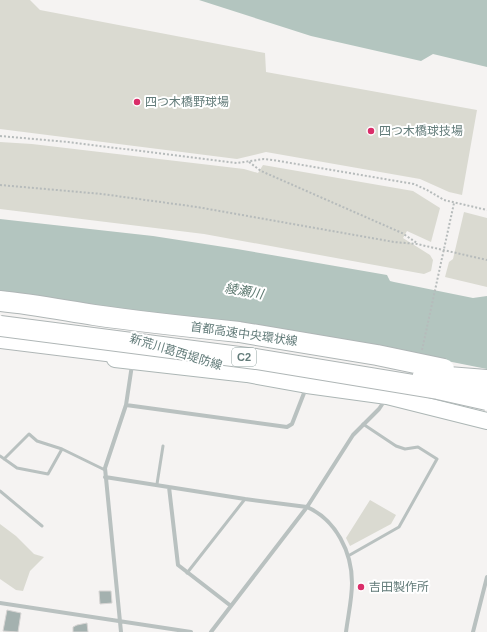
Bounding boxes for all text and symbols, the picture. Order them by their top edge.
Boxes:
place label: 四つ木橋野球場 [145,95,229,109]
marker: 四つ木橋野球場 [132,97,142,107]
place label: 四つ木橋球技場 [379,124,463,138]
marker: 四つ木橋球技場 [366,126,376,136]
water label: 綾瀬川 [223,280,266,302]
street label: 首都高速中央環状線 [190,320,298,348]
street label: 新荒川葛西堤防線 [128,331,224,373]
road number: C2 [232,348,256,366]
place label: 吉田製作所 [369,580,429,594]
marker: 吉田製作所 [356,582,366,592]

